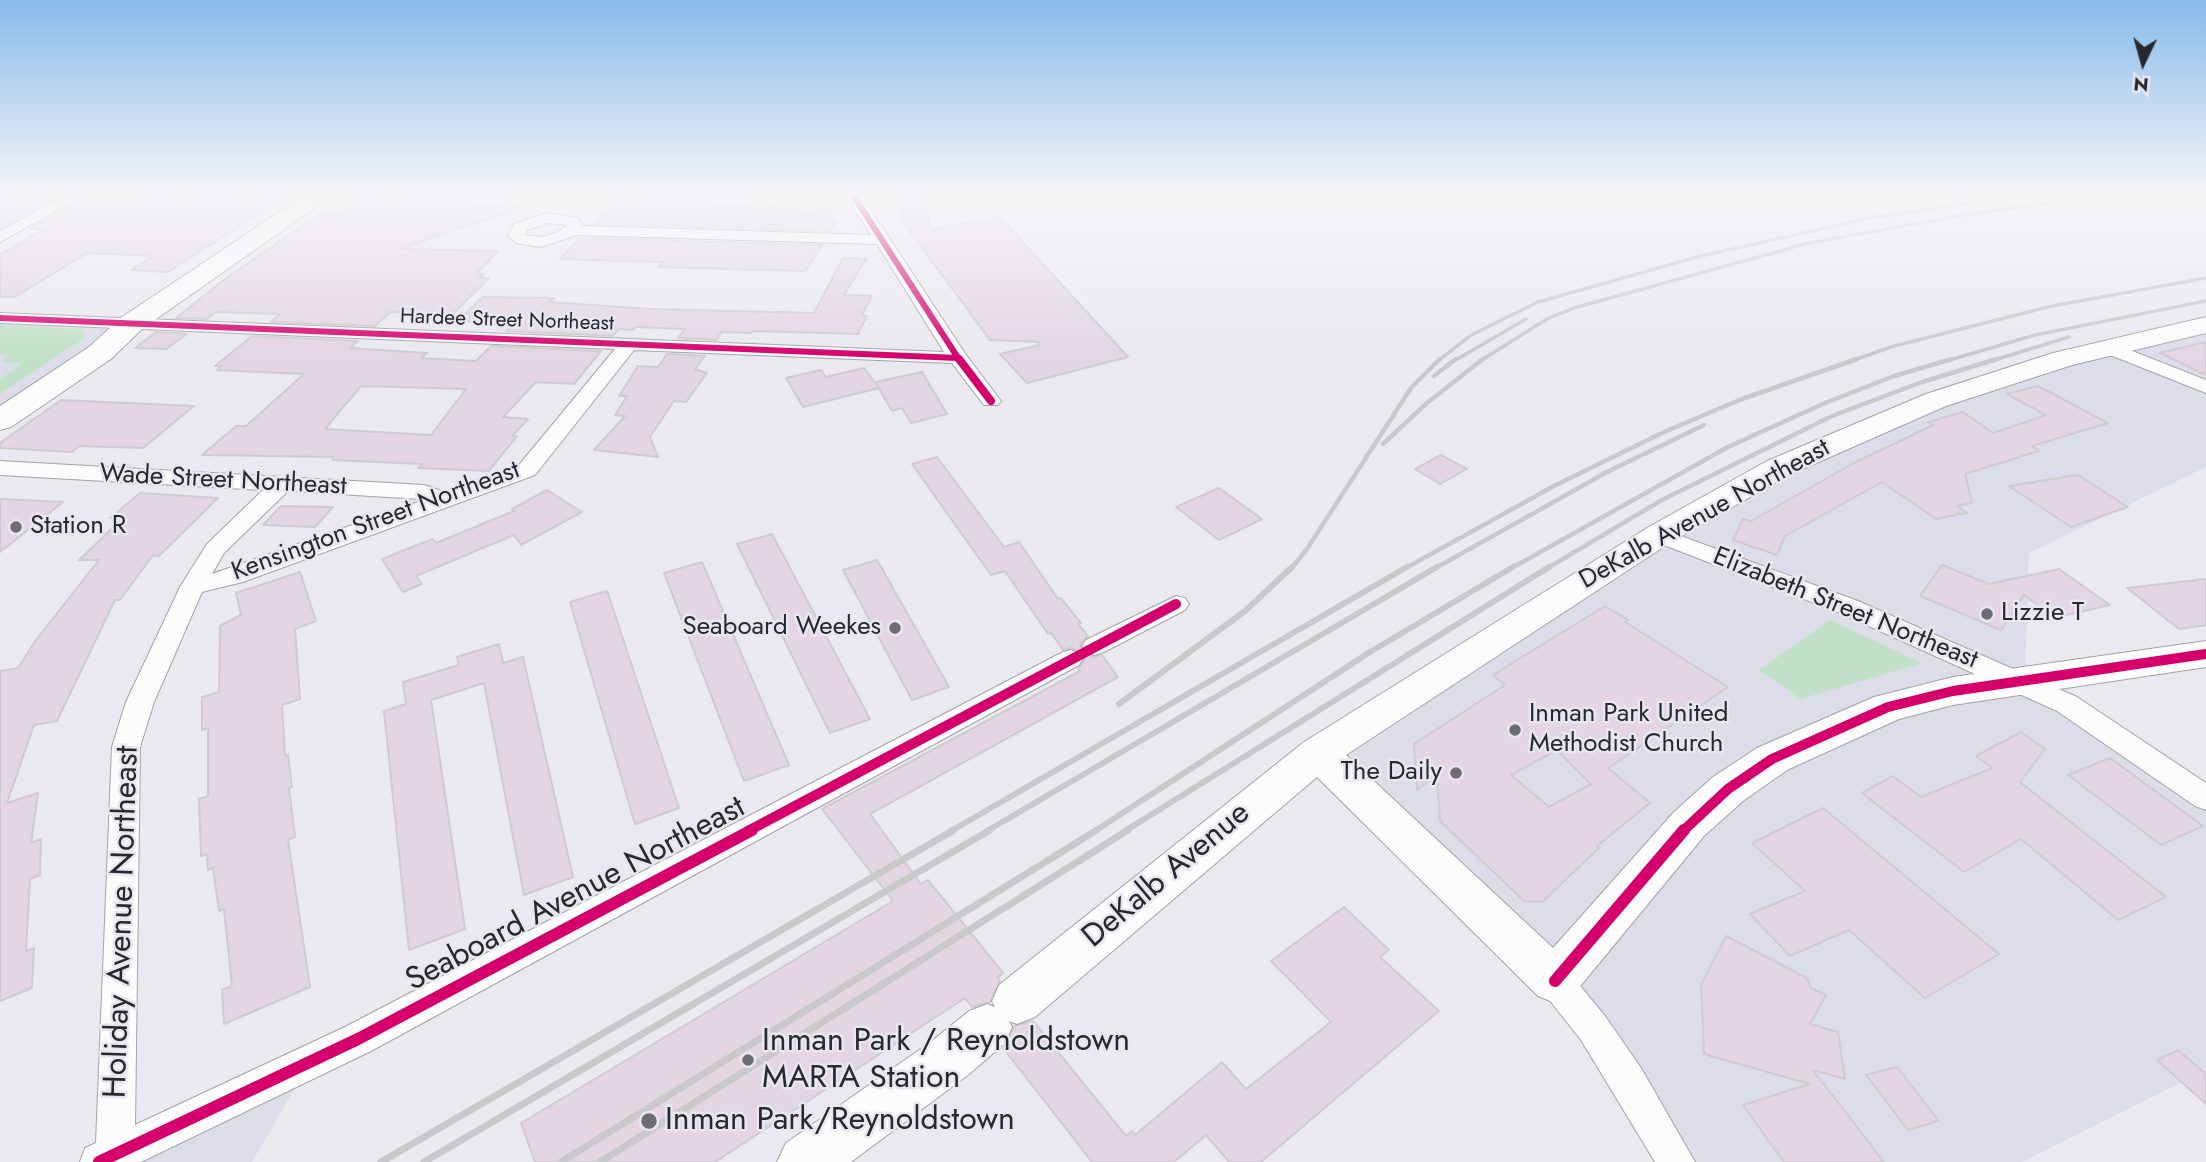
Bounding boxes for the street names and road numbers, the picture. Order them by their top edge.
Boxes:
street label: Hardee Street Northeast [400,305,614,337]
street label: DeKalb Avenue Northeast [1574,433,1836,597]
street label: Kensington Street Northeast [228,455,524,589]
street label: Wade Street Northeast [99,459,347,503]
street label: Elizabeth Street Northeast [1708,542,1982,676]
street label: Holiday Avenue Northeast [98,745,148,1099]
street label: Seaboard Avenue Northeast [400,789,752,1001]
street label: DeKalb Avenue [1076,795,1258,957]

